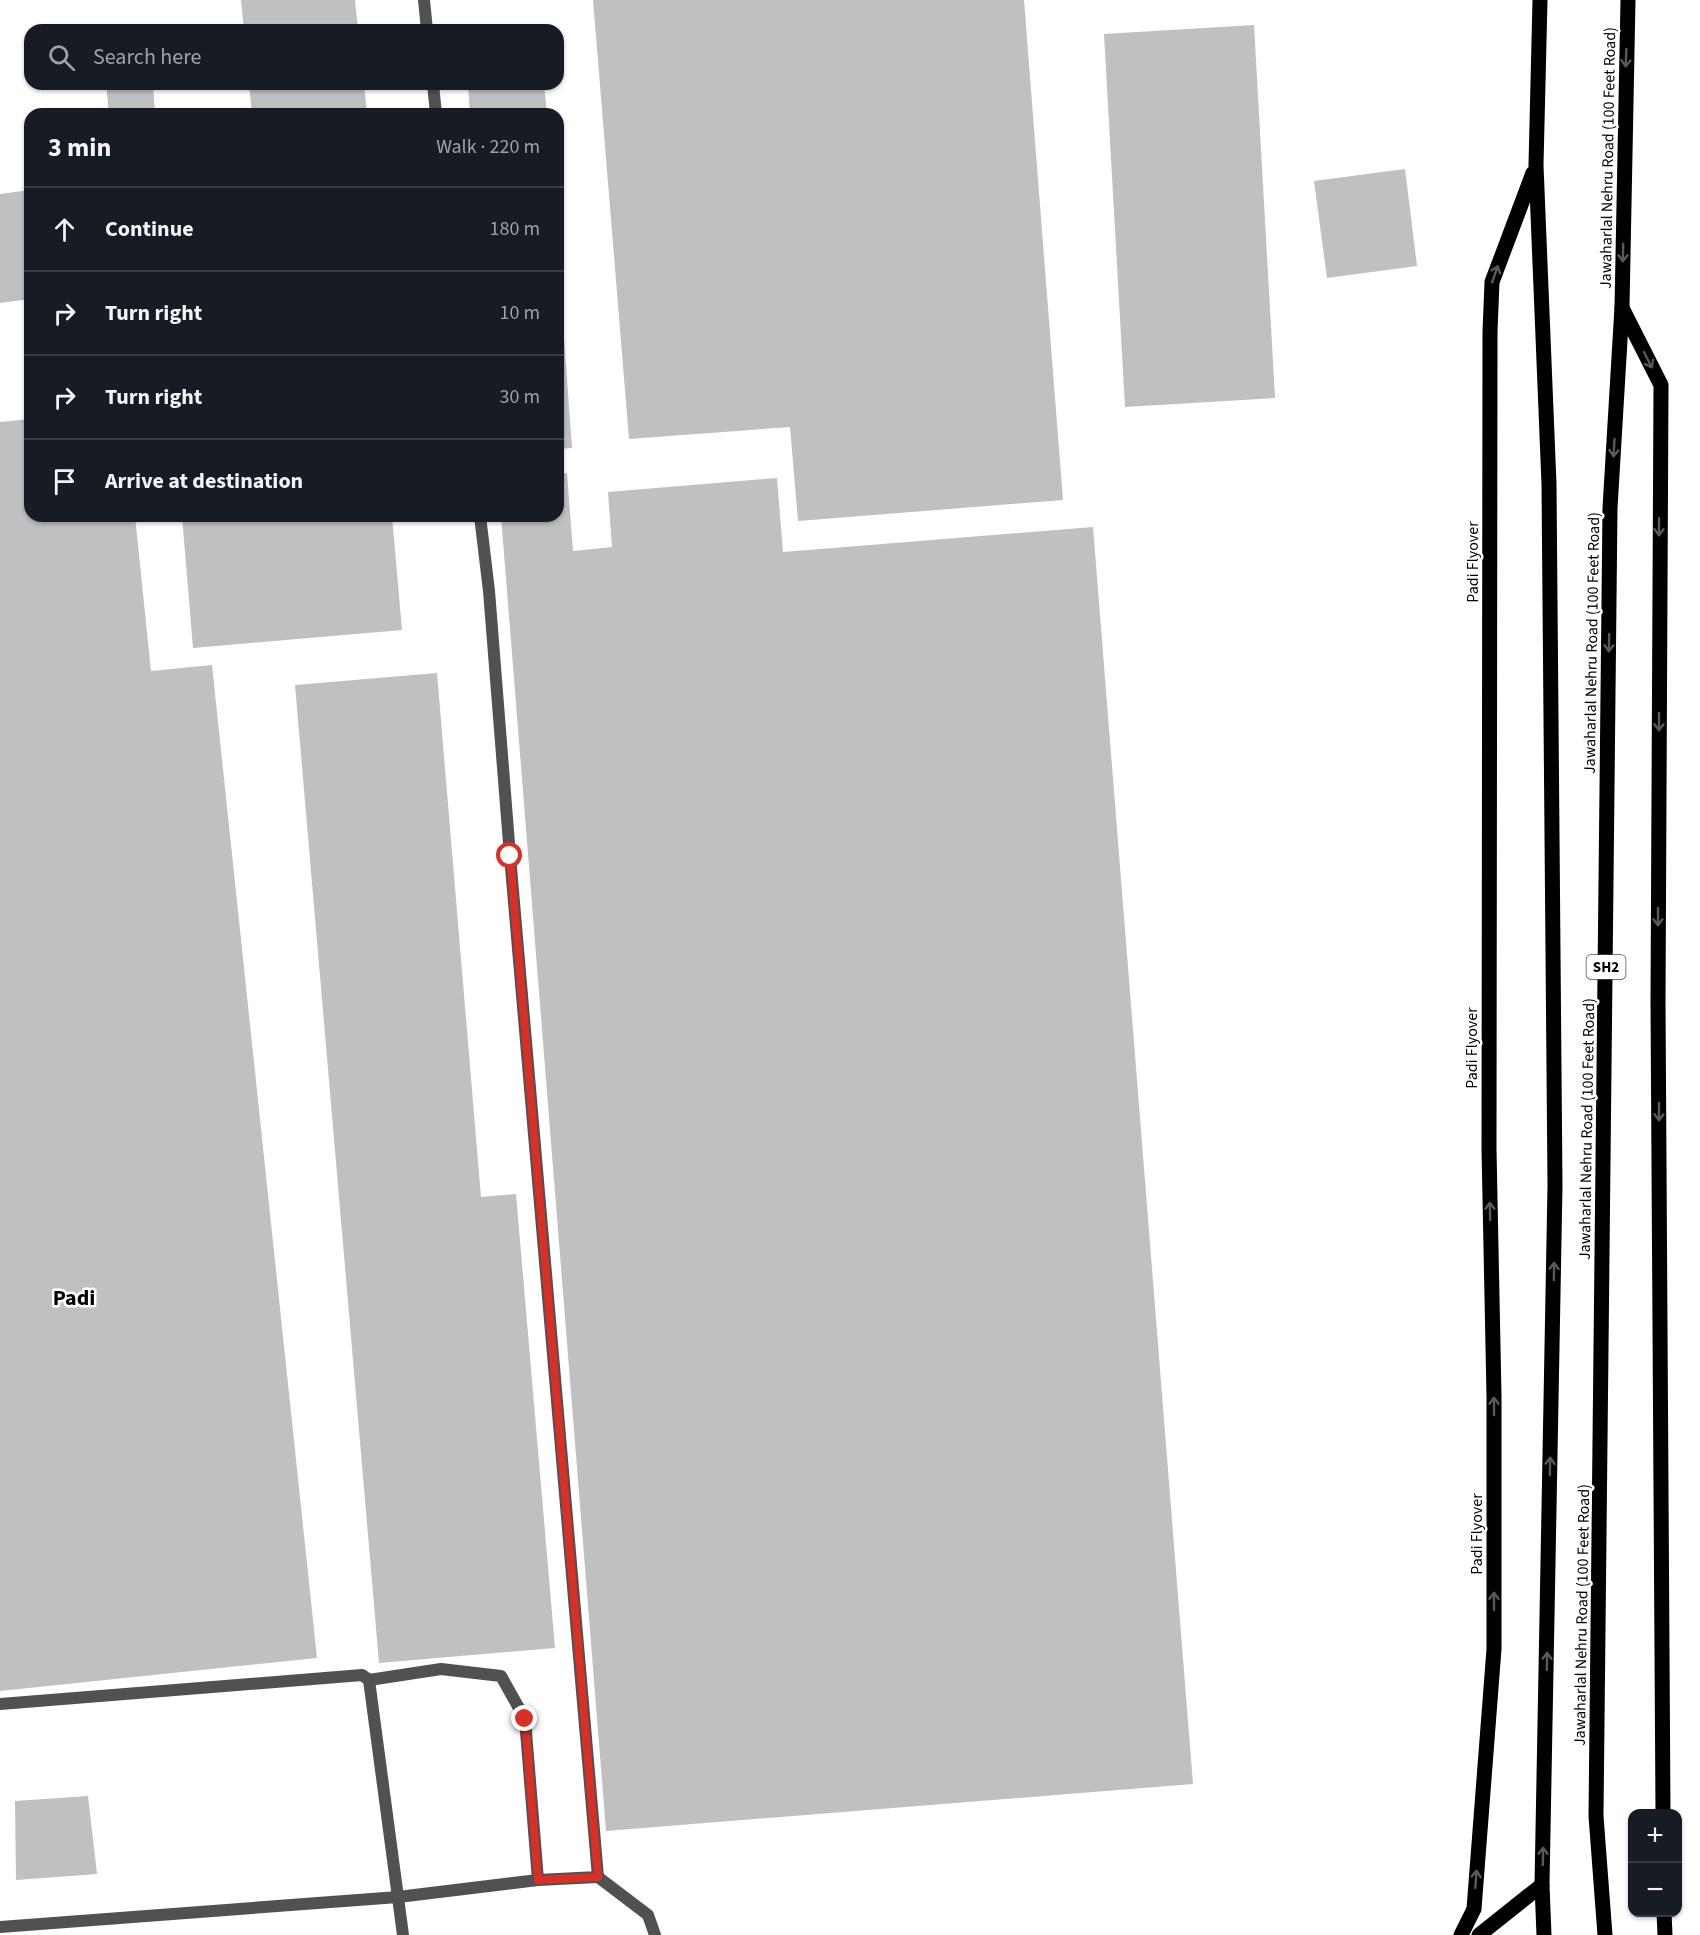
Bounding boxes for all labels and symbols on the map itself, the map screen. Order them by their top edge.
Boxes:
street label: Jawaharlal Nehru Road (100 Feet Road) [1595,27,1621,289]
one-way arrow [1620,48,1632,68]
one-way arrow [1617,243,1629,263]
one-way arrow [1491,266,1502,284]
one-way arrow [1643,350,1655,368]
one-way arrow [1608,438,1619,458]
street label: Jawaharlal Nehru Road (100 Feet Road) [1579,512,1605,774]
one-way arrow [1654,516,1665,536]
street label: Padi Flyover [1462,521,1484,603]
one-way arrow [1603,633,1615,653]
one-way arrow [1653,711,1665,731]
route start [496,842,522,868]
one-way arrow [1652,906,1664,926]
road number: SH2 [1586,955,1626,979]
street label: Jawaharlal Nehru Road (100 Feet Road) [1574,998,1600,1260]
street label: Padi Flyover [1461,1007,1483,1089]
one-way arrow [1653,1101,1665,1121]
one-way arrow [1485,1202,1496,1222]
one-way arrow [1548,1261,1560,1281]
district label: Padi [53,1282,95,1314]
one-way arrow [1488,1397,1500,1417]
one-way arrow [1544,1456,1556,1476]
street label: Jawaharlal Nehru Road (100 Feet Road) [1569,1484,1595,1746]
street label: Padi Flyover [1466,1493,1488,1575]
one-way arrow [1488,1592,1500,1612]
one-way arrow [1541,1651,1552,1671]
route end [511,1705,537,1731]
one-way arrow [1537,1846,1549,1866]
one-way arrow [1471,1870,1482,1890]

